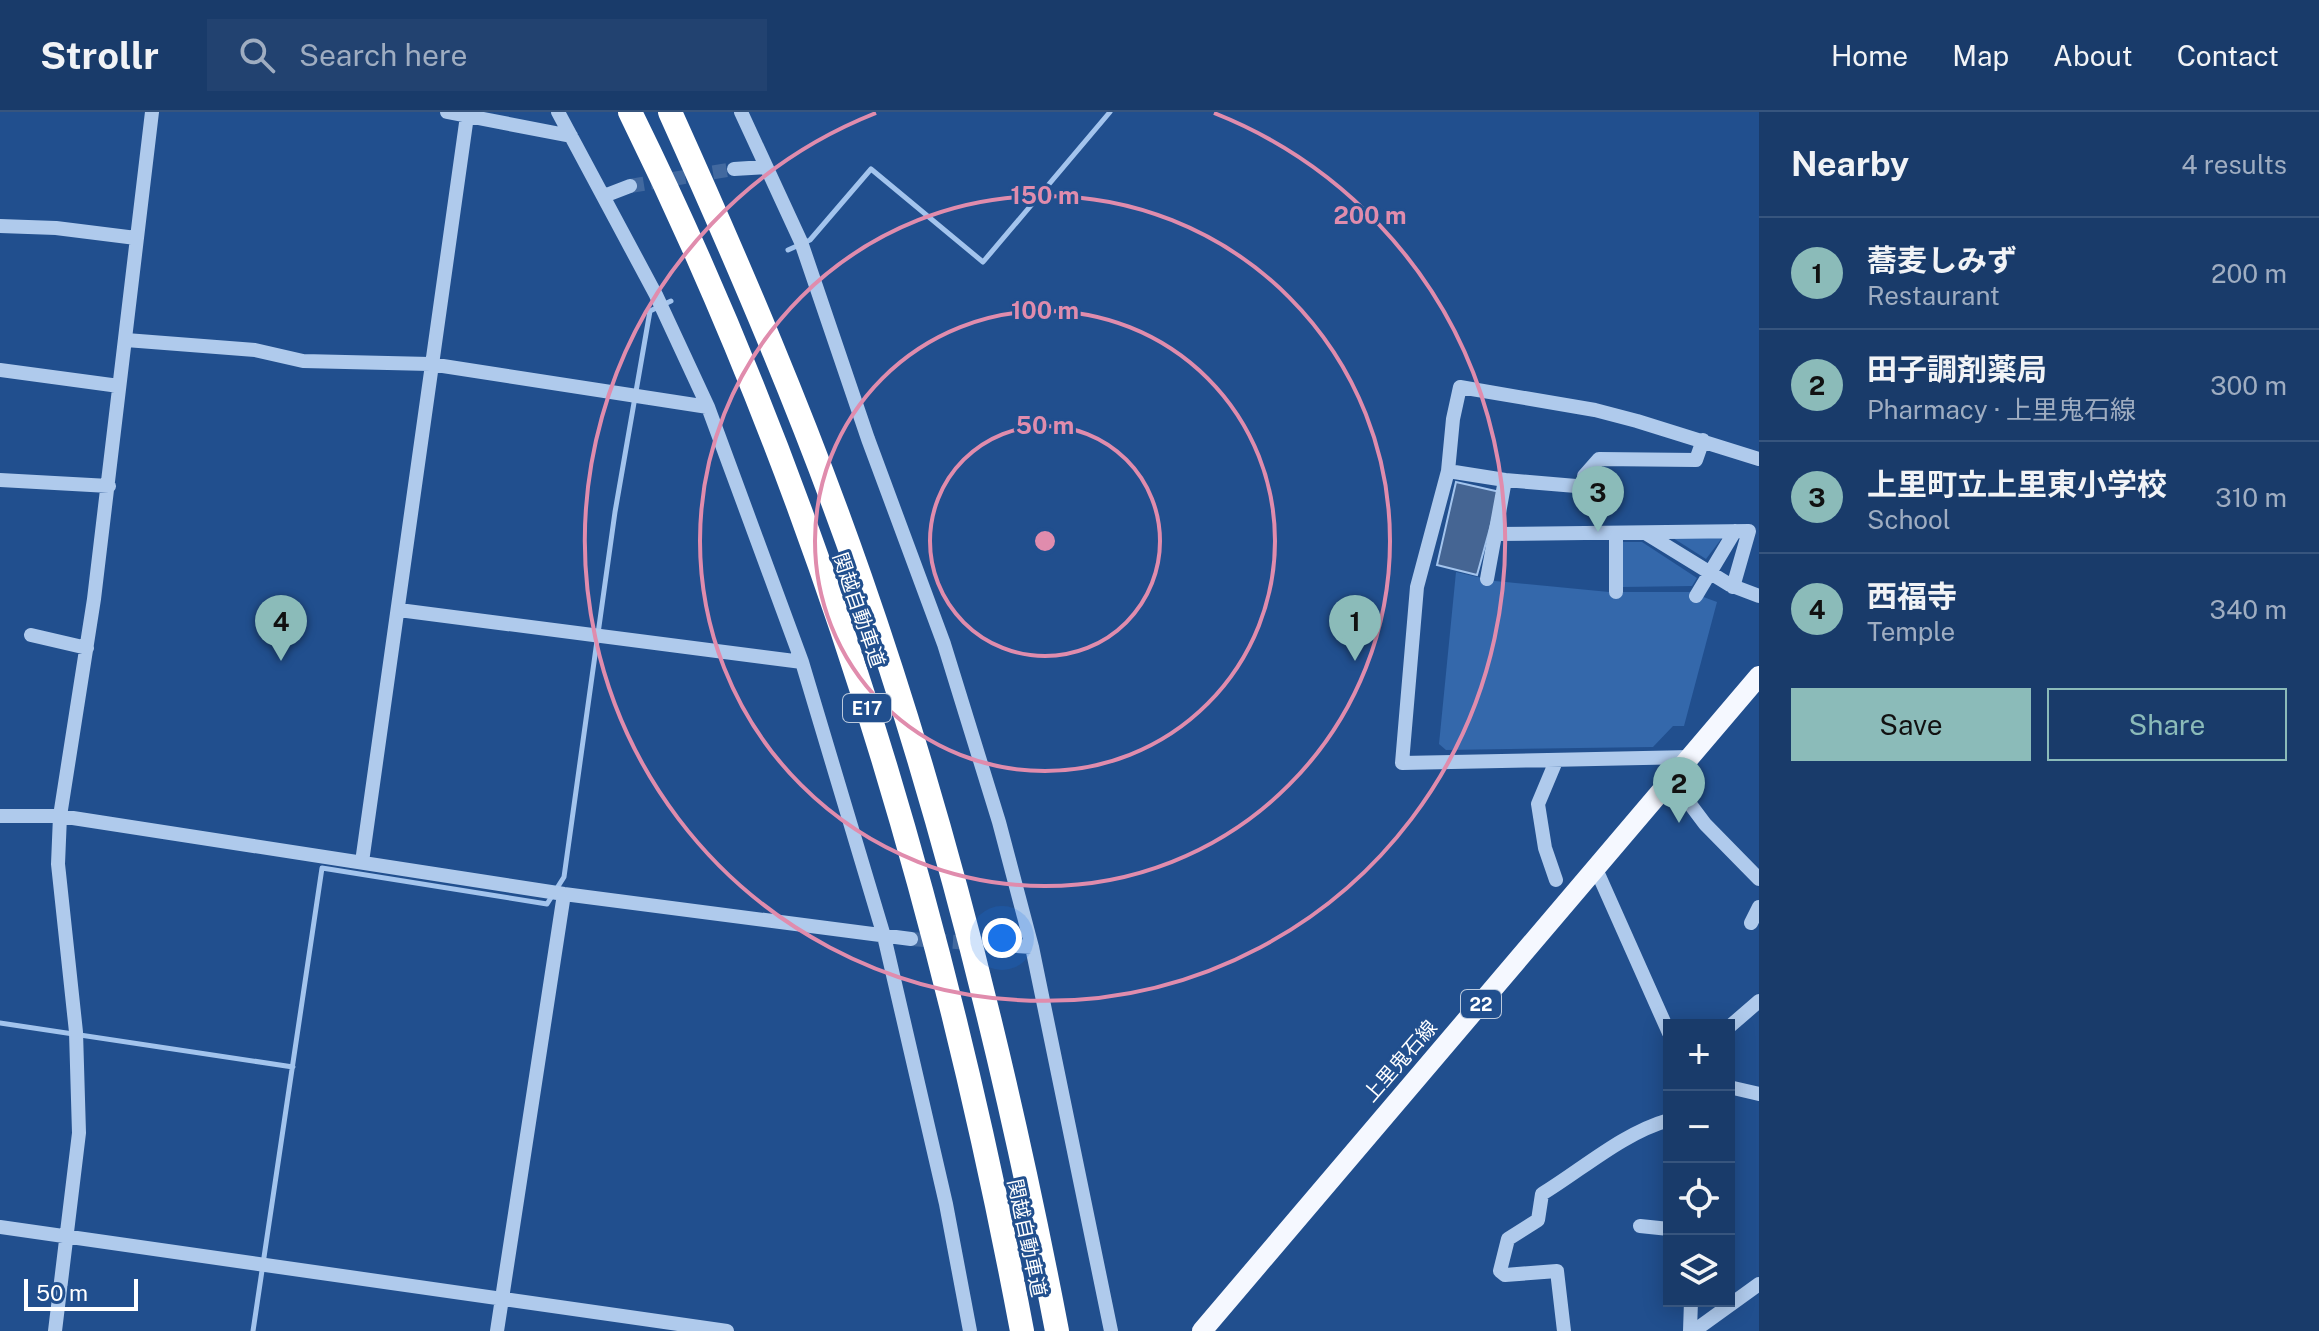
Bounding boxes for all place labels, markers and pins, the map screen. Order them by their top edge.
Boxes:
pin: 3 [1572,466,1624,532]
centre of rings [1031,527,1059,555]
pin: 4 [255,595,307,661]
pin: 1 [1329,595,1381,661]
pin: 2 [1653,757,1705,823]

